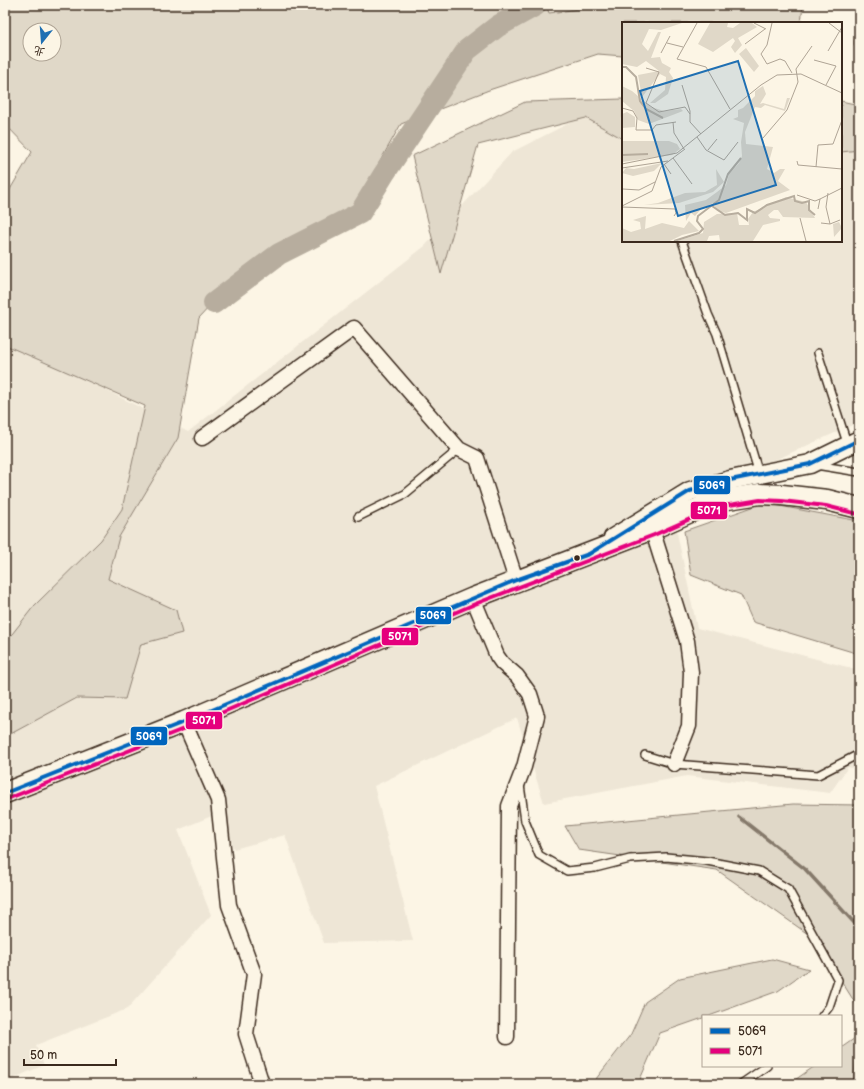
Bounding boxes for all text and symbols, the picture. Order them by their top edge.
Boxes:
north arrow [22,22,62,62]
inset map [622,22,842,242]
text: 北 [32,43,46,59]
line badge: 5069 [693,475,731,495]
text: 5069 [699,479,725,492]
line badge: 5071 [690,501,728,520]
text: 5071 [697,504,721,517]
unlabelled marker [572,553,582,563]
line badge: 5069 [415,606,452,625]
text: 5069 [420,609,446,622]
line badge: 5071 [381,627,419,646]
text: 5071 [388,630,412,643]
line badge: 5071 [185,711,223,730]
text: 5071 [192,714,216,727]
line badge: 5069 [130,726,168,746]
text: 5069 [136,730,162,743]
legend [702,1015,842,1067]
text: 5069 [738,1024,766,1039]
scale bar [24,1041,116,1067]
text: 5071 [738,1044,762,1059]
text: 50 m [30,1048,57,1063]

